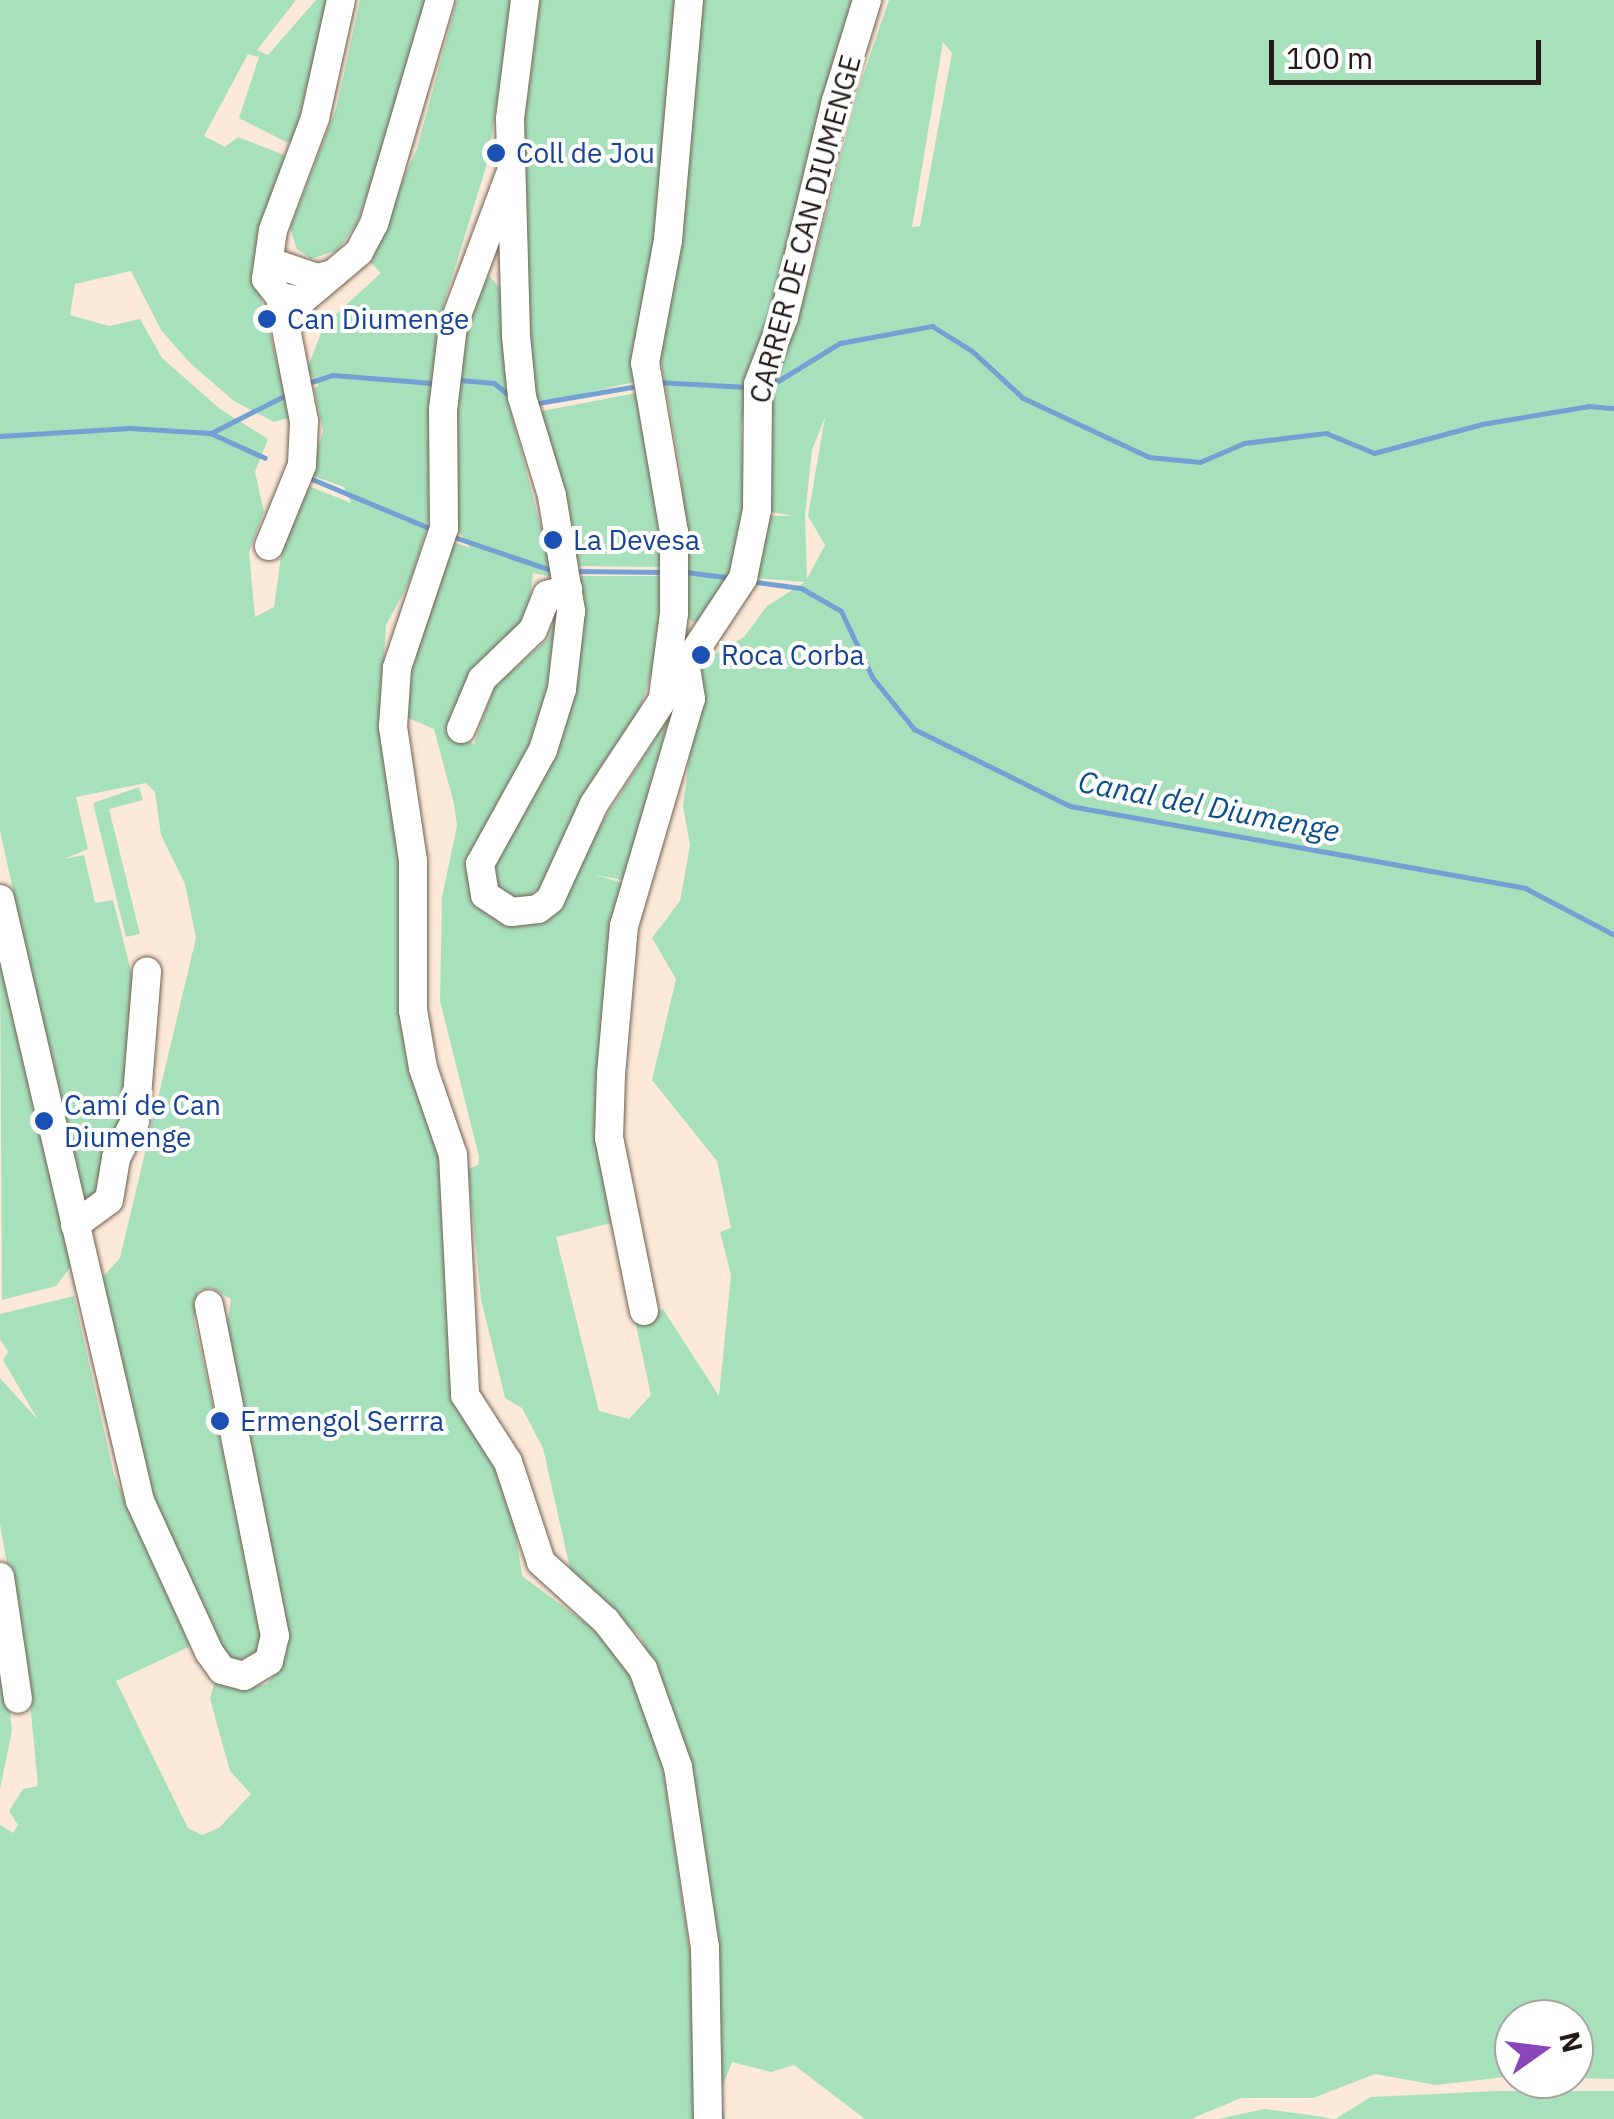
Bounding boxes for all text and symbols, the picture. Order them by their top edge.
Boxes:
scale bar [1274,20,1546,82]
text: 100 m [1286,38,1373,77]
street label: CARRER DE CAN DIUMENGE [742,51,868,407]
place label: Coll de Jou [516,136,655,170]
marker: Coll de Jou [485,142,507,164]
place label: Can Diumenge [287,302,469,336]
marker: Can Diumenge [256,308,278,330]
place label: La Devesa [573,523,700,557]
marker: La Devesa [542,529,564,551]
place label: Roca Corba [721,638,864,672]
marker: Roca Corba [690,644,712,666]
water label: Canal del Diumenge [1075,763,1343,849]
place label: Camí de Can Diumenge [64,1088,221,1154]
marker: Camí de Can Diumenge [33,1110,55,1132]
place label: Ermengol Serrra [240,1404,444,1438]
marker: Ermengol Serrra [209,1410,231,1432]
north arrow [1494,1999,1594,2099]
text: N [1551,2028,1592,2056]

